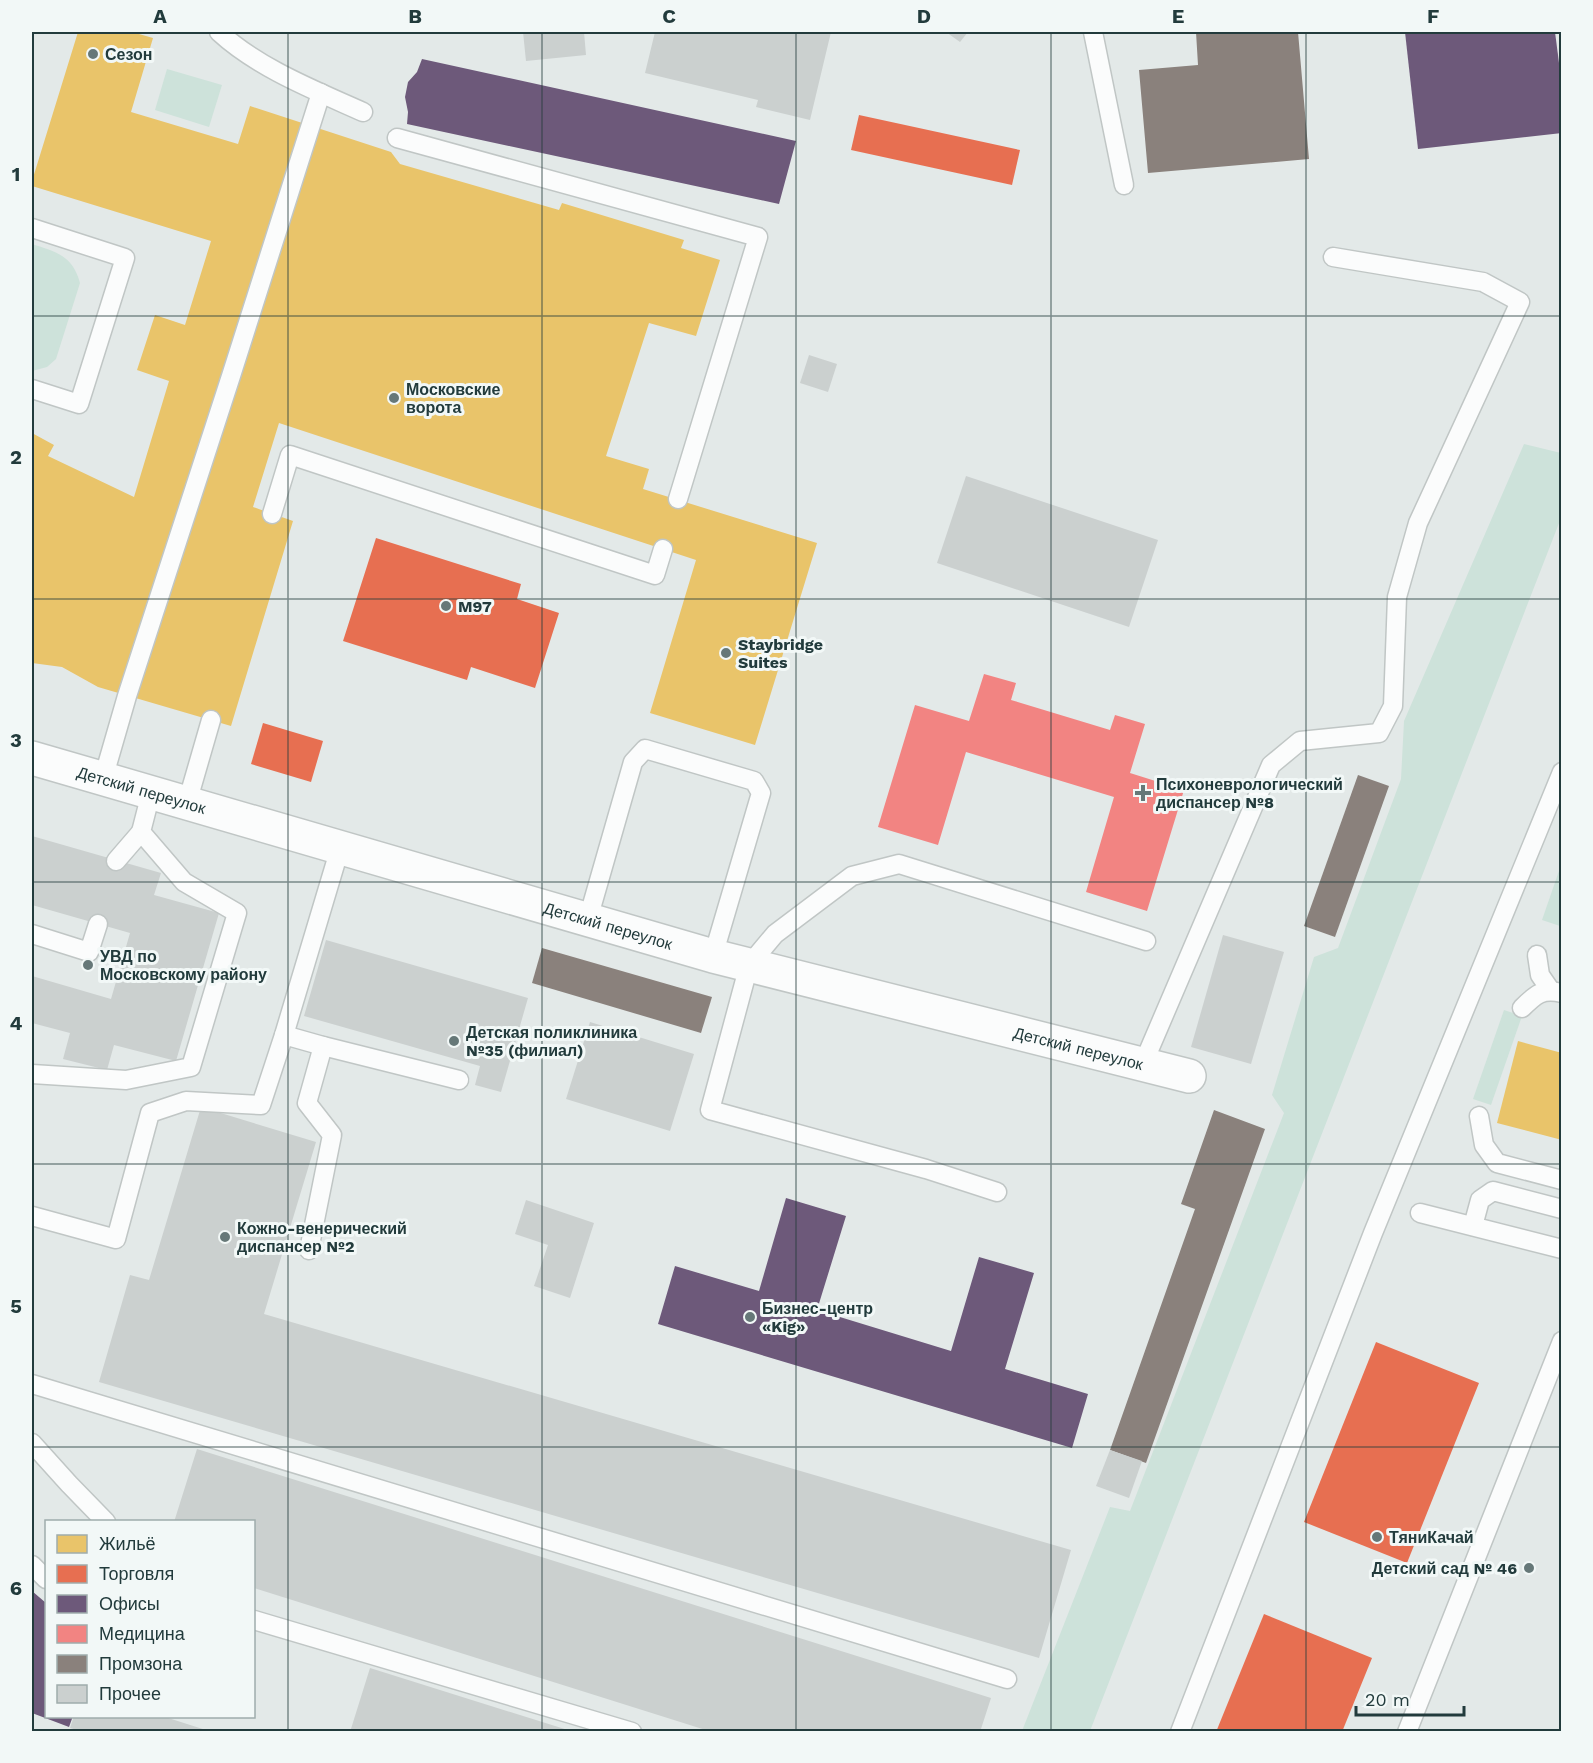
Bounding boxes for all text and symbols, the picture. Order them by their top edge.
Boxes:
text: A [153,4,167,28]
text: B [408,4,422,28]
text: C [662,4,676,28]
text: D [917,4,931,28]
text: E [1172,4,1184,28]
text: F [1427,4,1439,28]
place label: Сезон [105,45,152,64]
marker: Сезон [86,47,100,61]
text: 1 [12,162,20,186]
place label: Московские ворота [406,380,501,417]
marker: Московские ворота [387,391,401,405]
text: 2 [10,445,22,469]
place label: M97 [458,597,492,616]
marker: M97 [439,599,453,613]
place label: Staybridge Suites [738,635,823,672]
marker: Staybridge Suites [719,646,733,660]
text: 3 [10,728,22,752]
street label: Детский переулок [75,762,209,818]
place label: Психоневрологический диспансер №8 [1156,775,1343,812]
marker: Психоневрологический диспансер №8 [1134,784,1152,802]
street label: Детский переулок [542,898,676,953]
place label: УВД по Московскому району [100,947,267,984]
marker: УВД по Московскому району [81,958,95,972]
text: 4 [10,1011,23,1035]
place label: Детская поликлиника №35 (филиал) [466,1023,637,1060]
street label: Детский переулок [1012,1023,1146,1074]
marker: Детская поликлиника №35 (филиал) [447,1034,461,1048]
place label: Кожно-венерический диспансер №2 [237,1219,407,1256]
marker: Кожно-венерический диспансер №2 [218,1230,232,1244]
text: 5 [10,1294,22,1318]
place label: Бизнес-центр «Kig» [762,1299,873,1336]
marker: Бизнес-центр «Kig» [743,1310,757,1324]
legend [45,1520,255,1718]
place label: ТяниКачай [1389,1528,1474,1547]
marker: ТяниКачай [1370,1530,1384,1544]
text: Жильё [99,1533,156,1554]
place label: Детский сад № 46 [1372,1559,1517,1578]
marker: Детский сад № 46 [1522,1561,1536,1575]
text: Торговля [99,1563,174,1584]
text: 6 [10,1576,22,1600]
text: Офисы [99,1593,160,1614]
text: Медицина [99,1623,186,1644]
text: Промзона [99,1653,183,1674]
scale bar [1356,1679,1464,1717]
text: Прочее [99,1683,161,1704]
text: 20 m [1365,1689,1410,1710]

